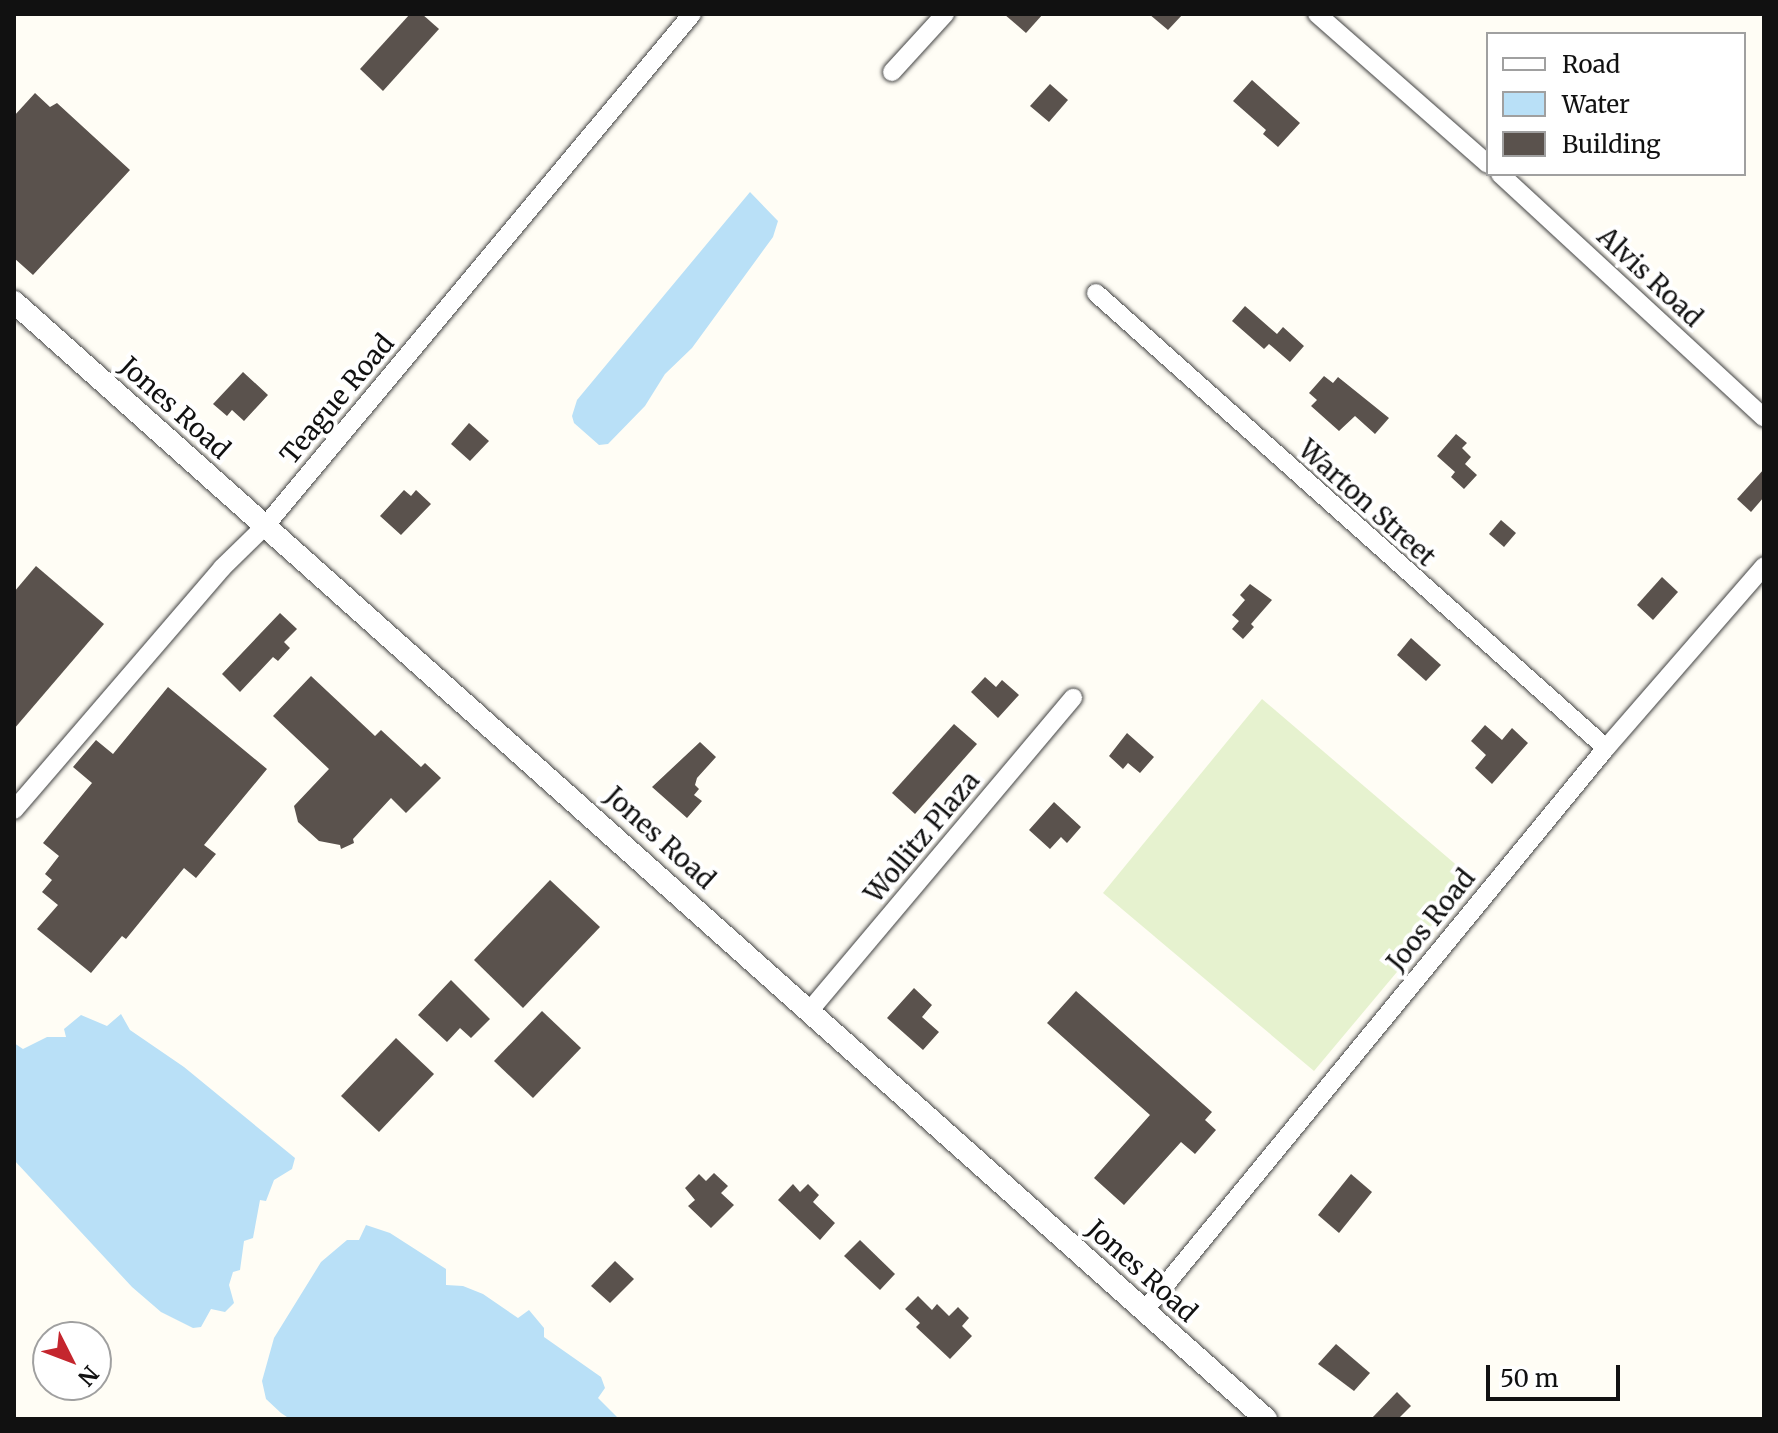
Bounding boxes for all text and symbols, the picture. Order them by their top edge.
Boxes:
legend [1486,32,1746,176]
text: Road [1562,49,1620,80]
text: Water [1562,89,1630,120]
text: Building [1562,129,1661,160]
street label: Alvis Road [1591,221,1709,333]
street label: Teague Road [274,328,400,470]
street label: Jones Road [114,351,236,465]
street label: Warton Street [1292,433,1442,573]
street label: Wollitz Plaza [858,765,986,909]
street label: Jones Road [599,781,721,895]
street label: Joos Road [1380,863,1482,977]
street label: Jones Road [1081,1214,1203,1328]
north arrow [32,1321,112,1401]
scale bar [1490,1349,1624,1399]
text: N [72,1360,105,1392]
text: 50 m [1500,1363,1559,1394]

